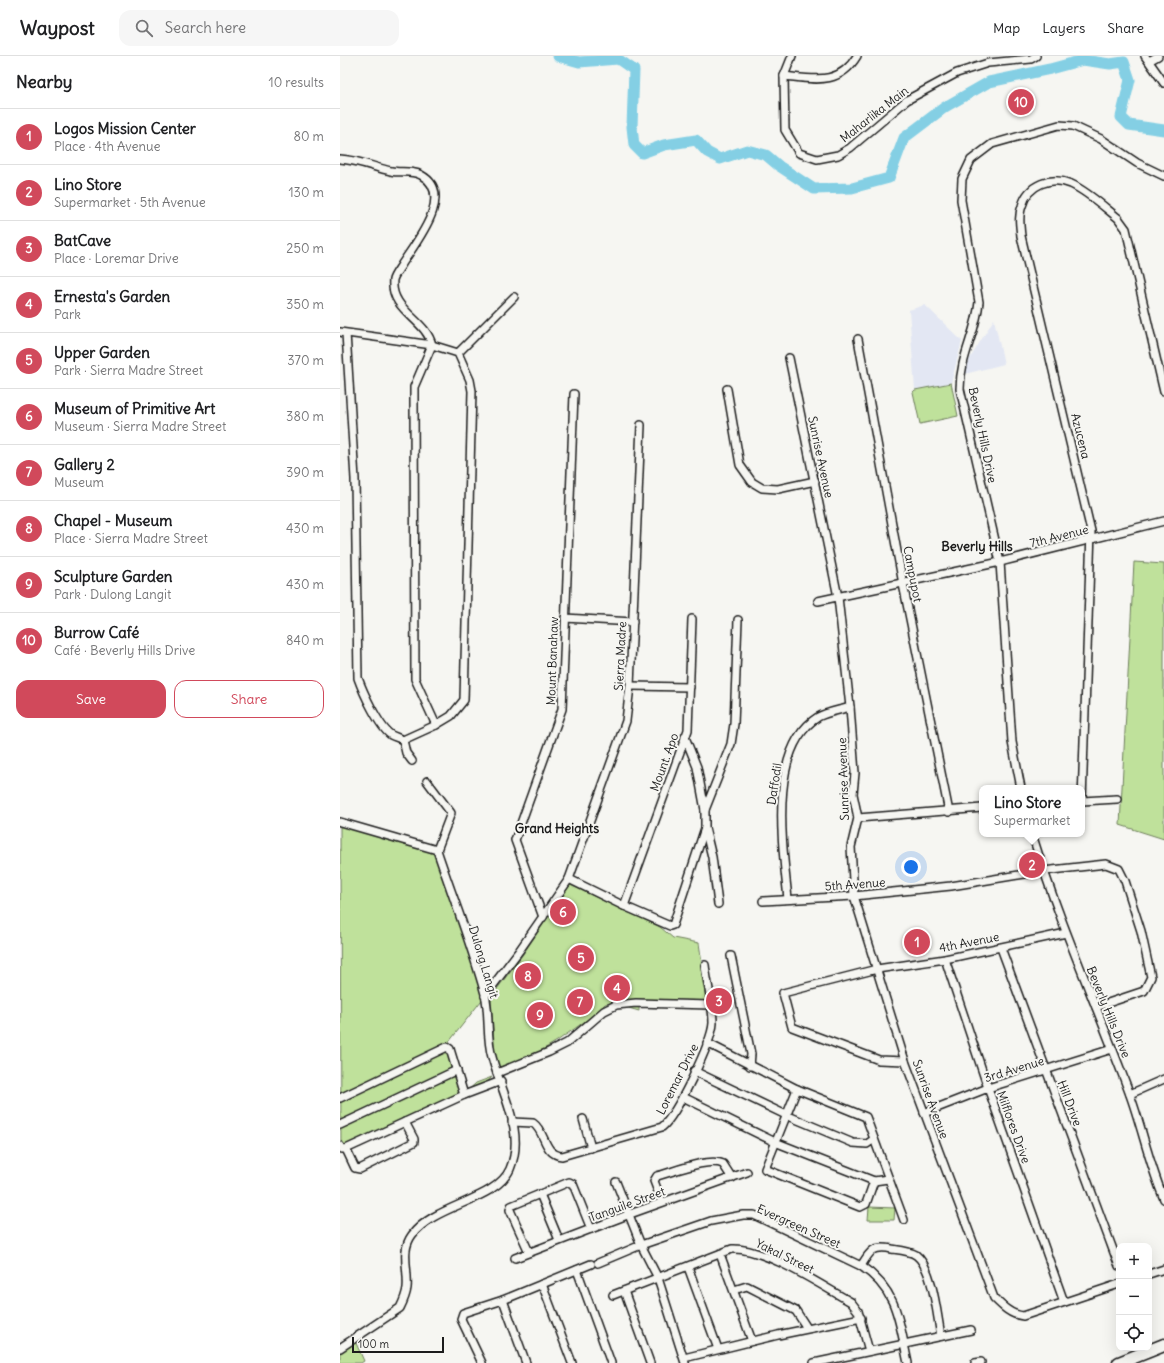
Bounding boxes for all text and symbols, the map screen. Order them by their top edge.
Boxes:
search box [119,10,399,46]
text: Waypost [20,16,95,40]
icon: search [133,17,155,39]
text: Search here [165,18,246,37]
text: Map [993,19,1020,37]
text: Layers [1042,19,1085,37]
text: Share [1107,19,1144,37]
text: Nearby [16,71,72,93]
text: 10 results [269,74,324,91]
street label: Maharlika Main [837,83,911,145]
pin: 10 [1008,87,1034,117]
text: Logos Mission Center [54,119,196,138]
text: 1 [26,128,32,145]
text: 80 m [293,128,324,145]
text: Place · 4th Avenue [54,138,161,155]
text: Lino Store [54,175,122,194]
text: 2 [25,184,33,201]
text: 130 m [288,184,324,201]
text: Supermarket · 5th Avenue [54,194,206,211]
text: BatCave [54,231,111,250]
text: 3 [25,240,33,257]
text: 250 m [286,240,324,257]
text: Place · Loremar Drive [54,250,179,267]
text: Ernesta's Garden [54,287,170,306]
text: 4 [25,296,33,313]
text: 350 m [286,296,324,313]
text: Park [54,306,81,323]
text: Upper Garden [54,343,150,362]
text: 5 [25,352,33,369]
text: 370 m [287,352,324,369]
text: Park · Sierra Madre Street [54,362,203,379]
street label: Beverly Hills Drive [966,386,1000,484]
text: Museum of Primitive Art [54,399,215,418]
text: 6 [25,408,33,425]
text: 380 m [286,408,324,425]
street label: Azucena [1068,412,1094,461]
street label: Sunrise Avenue [805,415,837,499]
text: Museum · Sierra Madre Street [54,418,226,435]
text: Gallery 2 [54,455,115,474]
text: 7 [26,464,32,481]
text: 390 m [286,464,324,481]
text: Museum [54,474,104,491]
text: Chapel - Museum [54,511,172,530]
text: 8 [25,520,33,537]
text: 430 m [286,520,324,537]
street label: 7th Avenue [1028,521,1090,551]
text: Place · Sierra Madre Street [54,530,208,547]
district label: Beverly Hills [941,538,1013,555]
street label: Campupot [900,545,926,603]
text: Sculpture Garden [54,567,173,586]
text: 9 [25,576,33,593]
text: 430 m [286,576,324,593]
text: Park · Dulong Langit [54,586,171,603]
street label: Mount Banahaw [543,616,561,706]
street label: Sierra Madre [611,621,629,691]
text: Burrow Café [54,623,139,642]
text: 10 [22,632,36,649]
text: 840 m [286,632,324,649]
text: Café · Beverly Hills Drive [54,642,195,659]
button: Save [16,680,166,718]
button: Share [174,680,324,718]
street label: Mount. Apo [647,731,682,793]
street label: Sunrise Avenue [834,737,852,821]
street label: Daffodil [763,762,785,806]
popup [979,785,1085,837]
text: Lino Store [994,793,1061,812]
text: Supermarket [994,812,1070,829]
district label: Grand Heights [515,820,599,837]
pin: 2 [1019,850,1045,880]
your location [901,857,921,877]
street label: 5th Avenue [824,874,886,894]
pin: 6 [550,897,576,927]
street label: Dulong Langit [466,924,502,1000]
pin: 1 [904,927,930,957]
street label: 4th Avenue [938,929,1000,955]
pin: 5 [568,943,594,973]
pin: 8 [515,961,541,991]
street label: Beverly Hills Drive [1084,964,1134,1060]
pin: 4 [604,973,630,1003]
pin: 3 [706,986,732,1016]
pin: 7 [567,987,593,1017]
pin: 9 [527,1000,553,1030]
street label: Loremar Drive [653,1041,701,1117]
street label: 3rd Avenue [982,1053,1046,1085]
street label: Sunrise Avenue [910,1057,952,1141]
street label: Hill Drive [1054,1078,1086,1128]
street label: Milflores Drive [994,1089,1034,1165]
street label: Tanguile Street [587,1183,667,1225]
street label: Evergreen Street [755,1201,843,1251]
street label: Yakal Street [753,1235,817,1277]
map controls [1116,1243,1152,1351]
button: + [1116,1243,1152,1279]
button: − [1116,1279,1152,1315]
button: locate [1116,1315,1152,1351]
scale bar [352,1335,444,1354]
text: 100 m [358,1337,389,1351]

